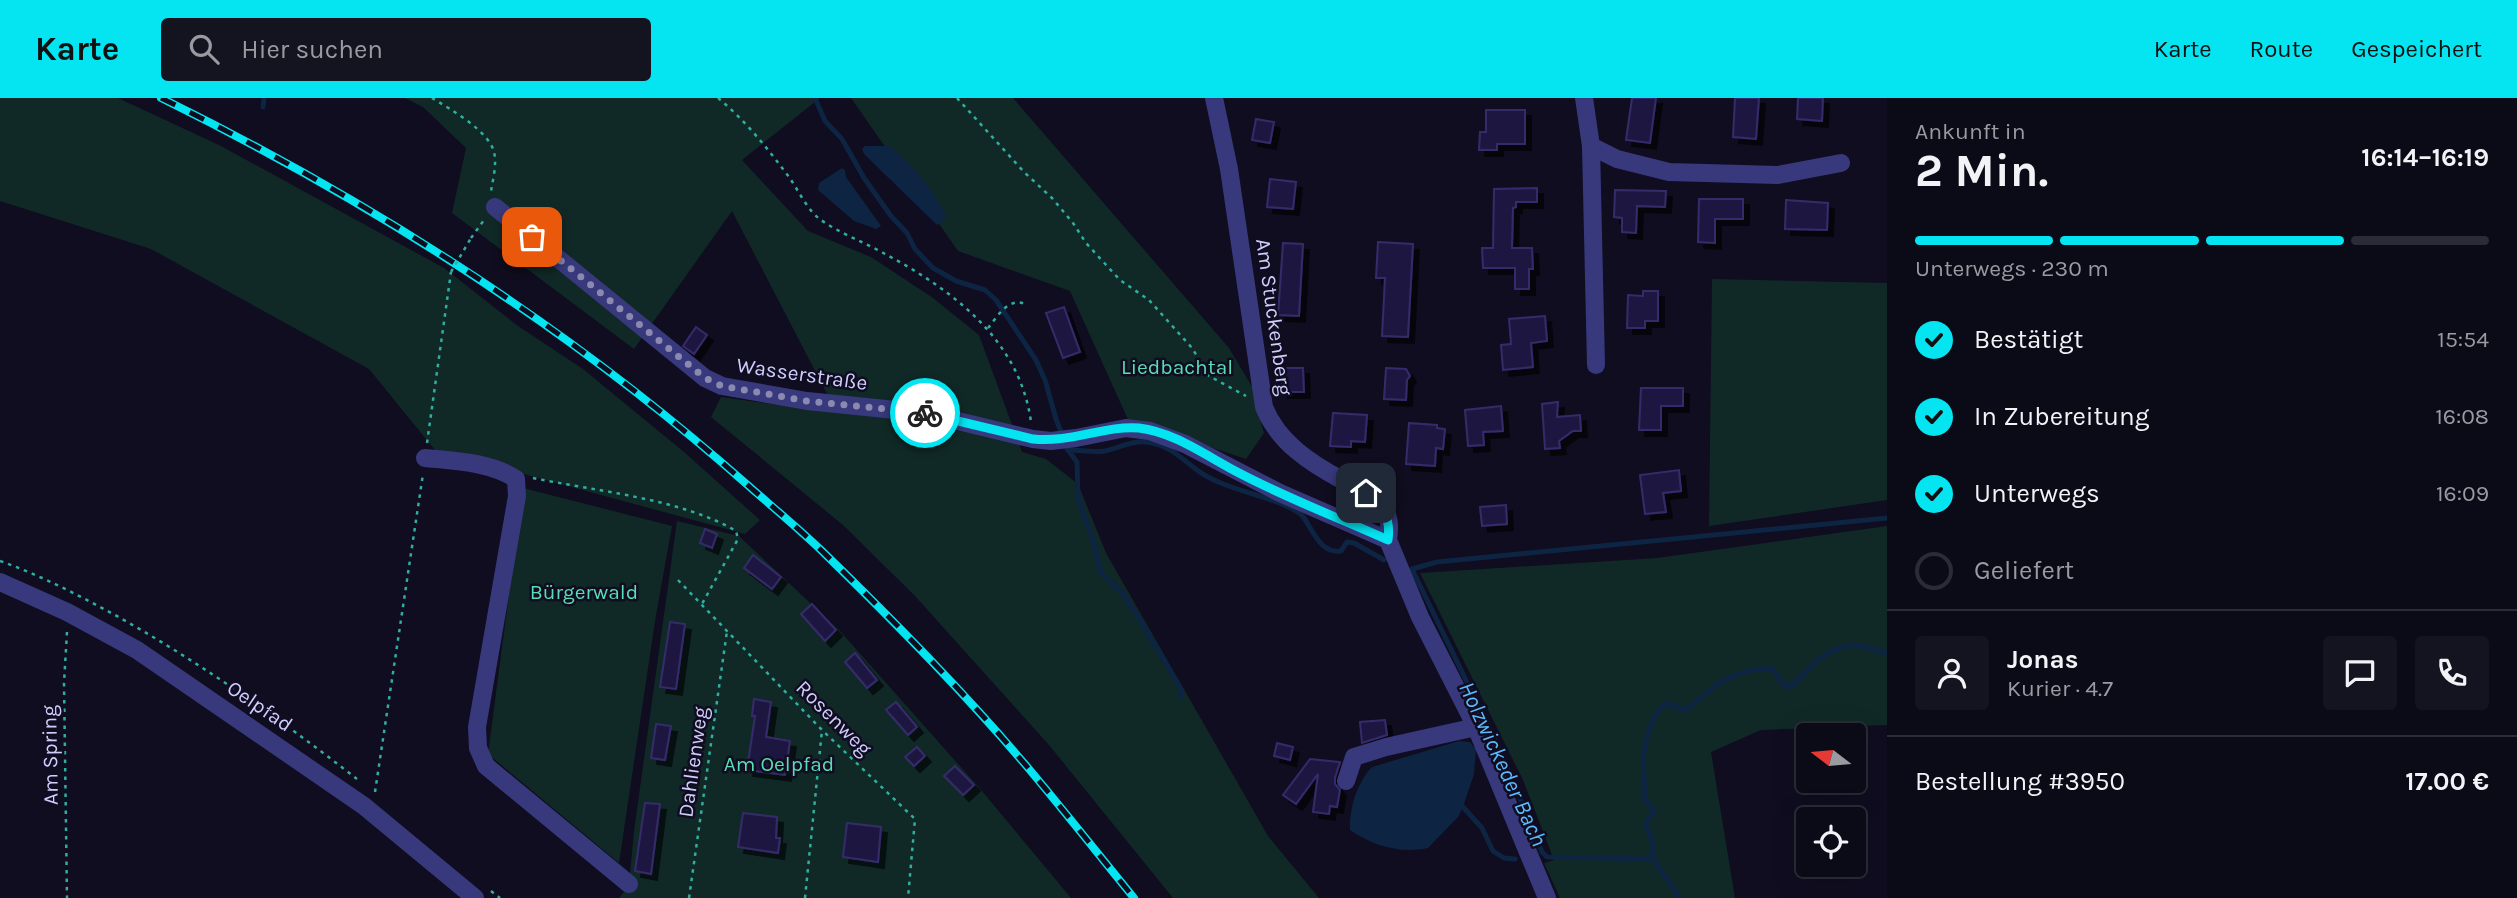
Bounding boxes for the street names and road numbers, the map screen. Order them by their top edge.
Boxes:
street label: Am Stuckenberg [1251,237,1297,397]
street label: Wasserstraße [735,353,869,395]
street label: Oelpfad [223,675,297,737]
street label: Rosenweg [791,675,877,761]
street label: Am Spring [37,705,63,805]
street label: Dahlienweg [673,705,713,819]

